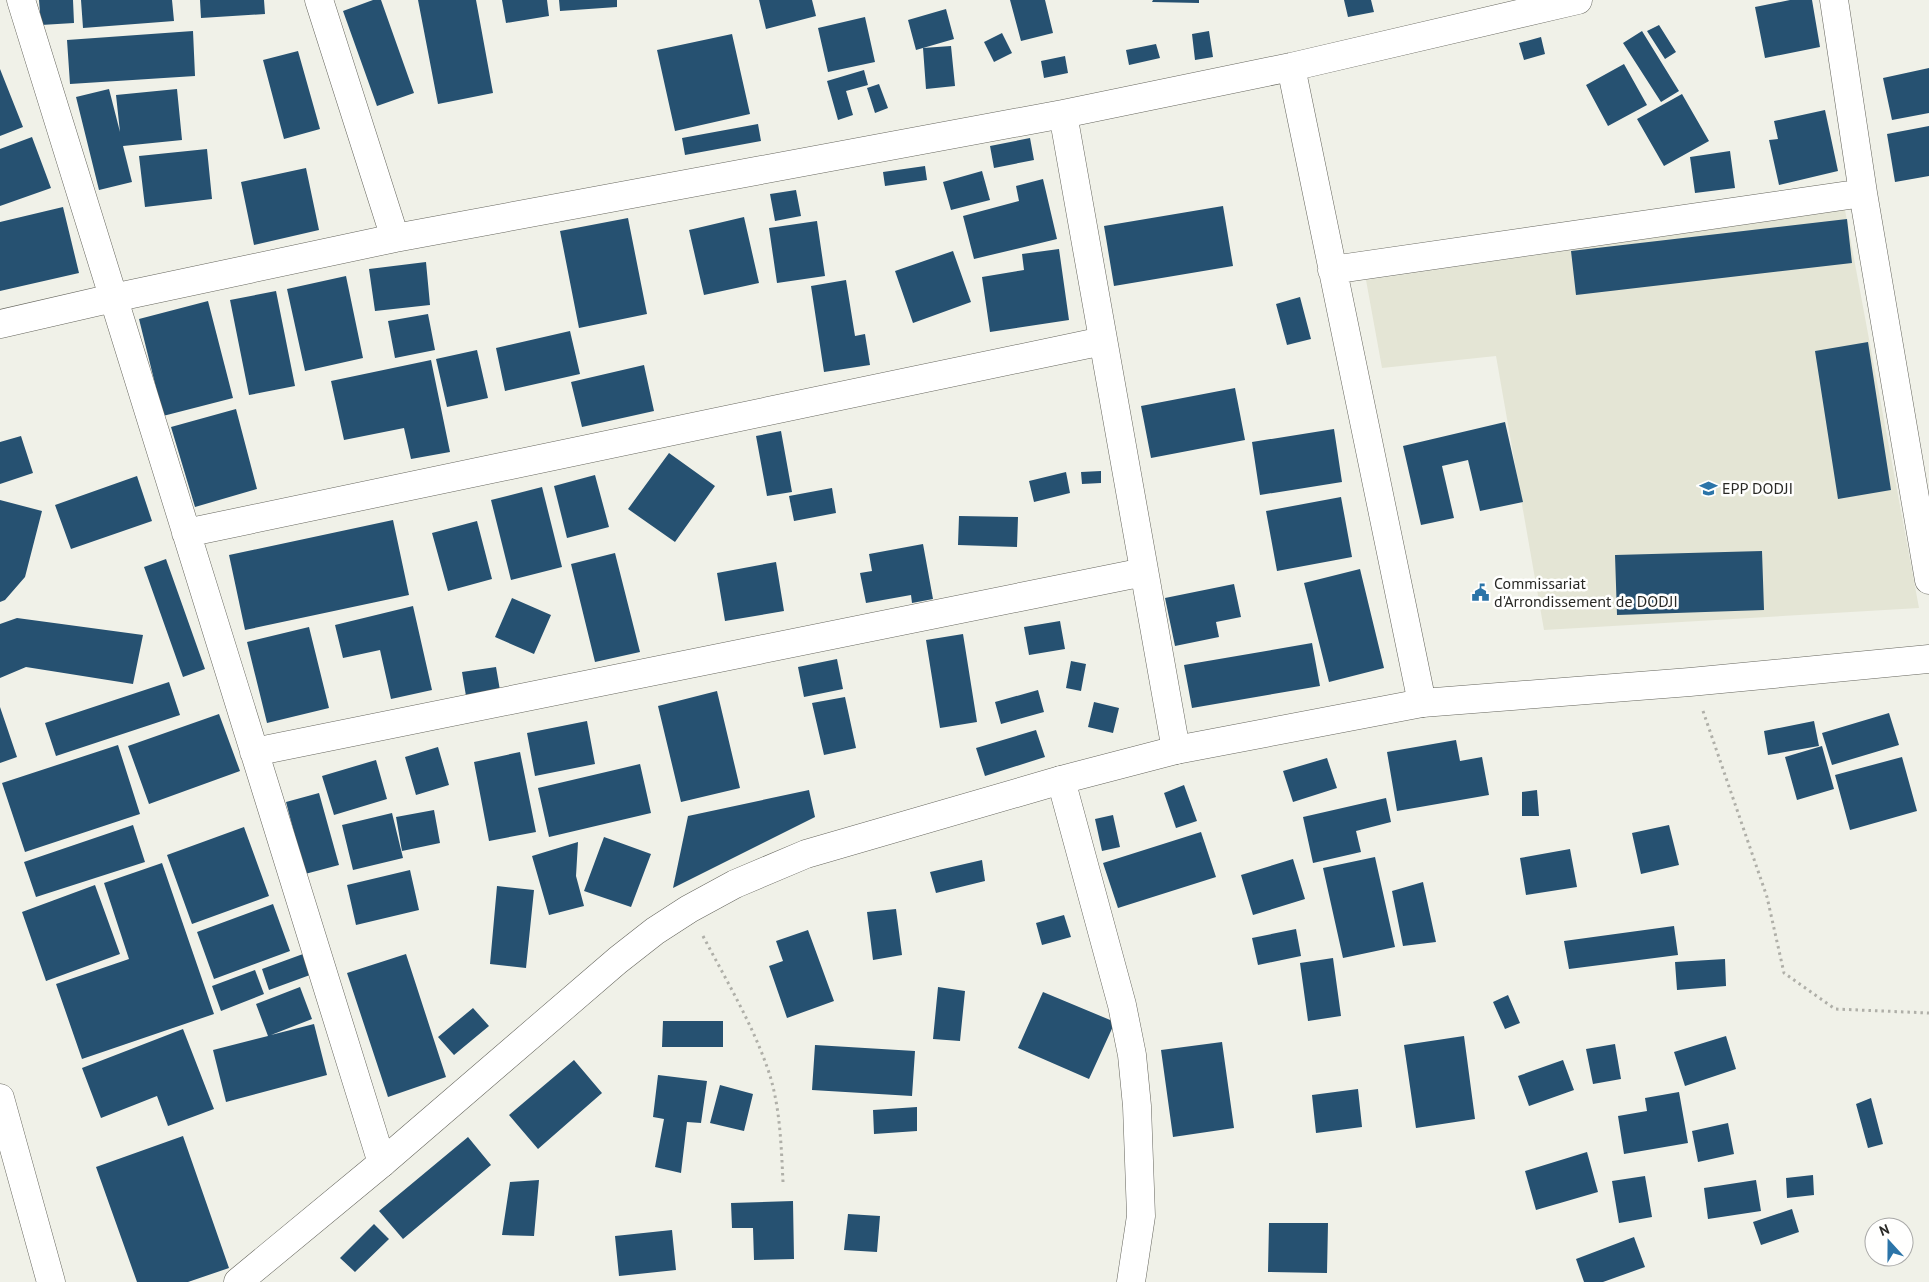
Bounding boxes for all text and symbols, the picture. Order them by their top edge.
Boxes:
school or university icon: EPP DODJI [1698,478,1718,498]
place label: EPP DODJI [1722,478,1793,498]
place label: Commissariat d'Arrondissement de DODJI [1494,573,1678,611]
public building icon: Commissariat d'Arrondissement de DODJI [1470,582,1490,602]
north arrow [1864,1217,1914,1267]
text: N [1877,1220,1892,1240]

